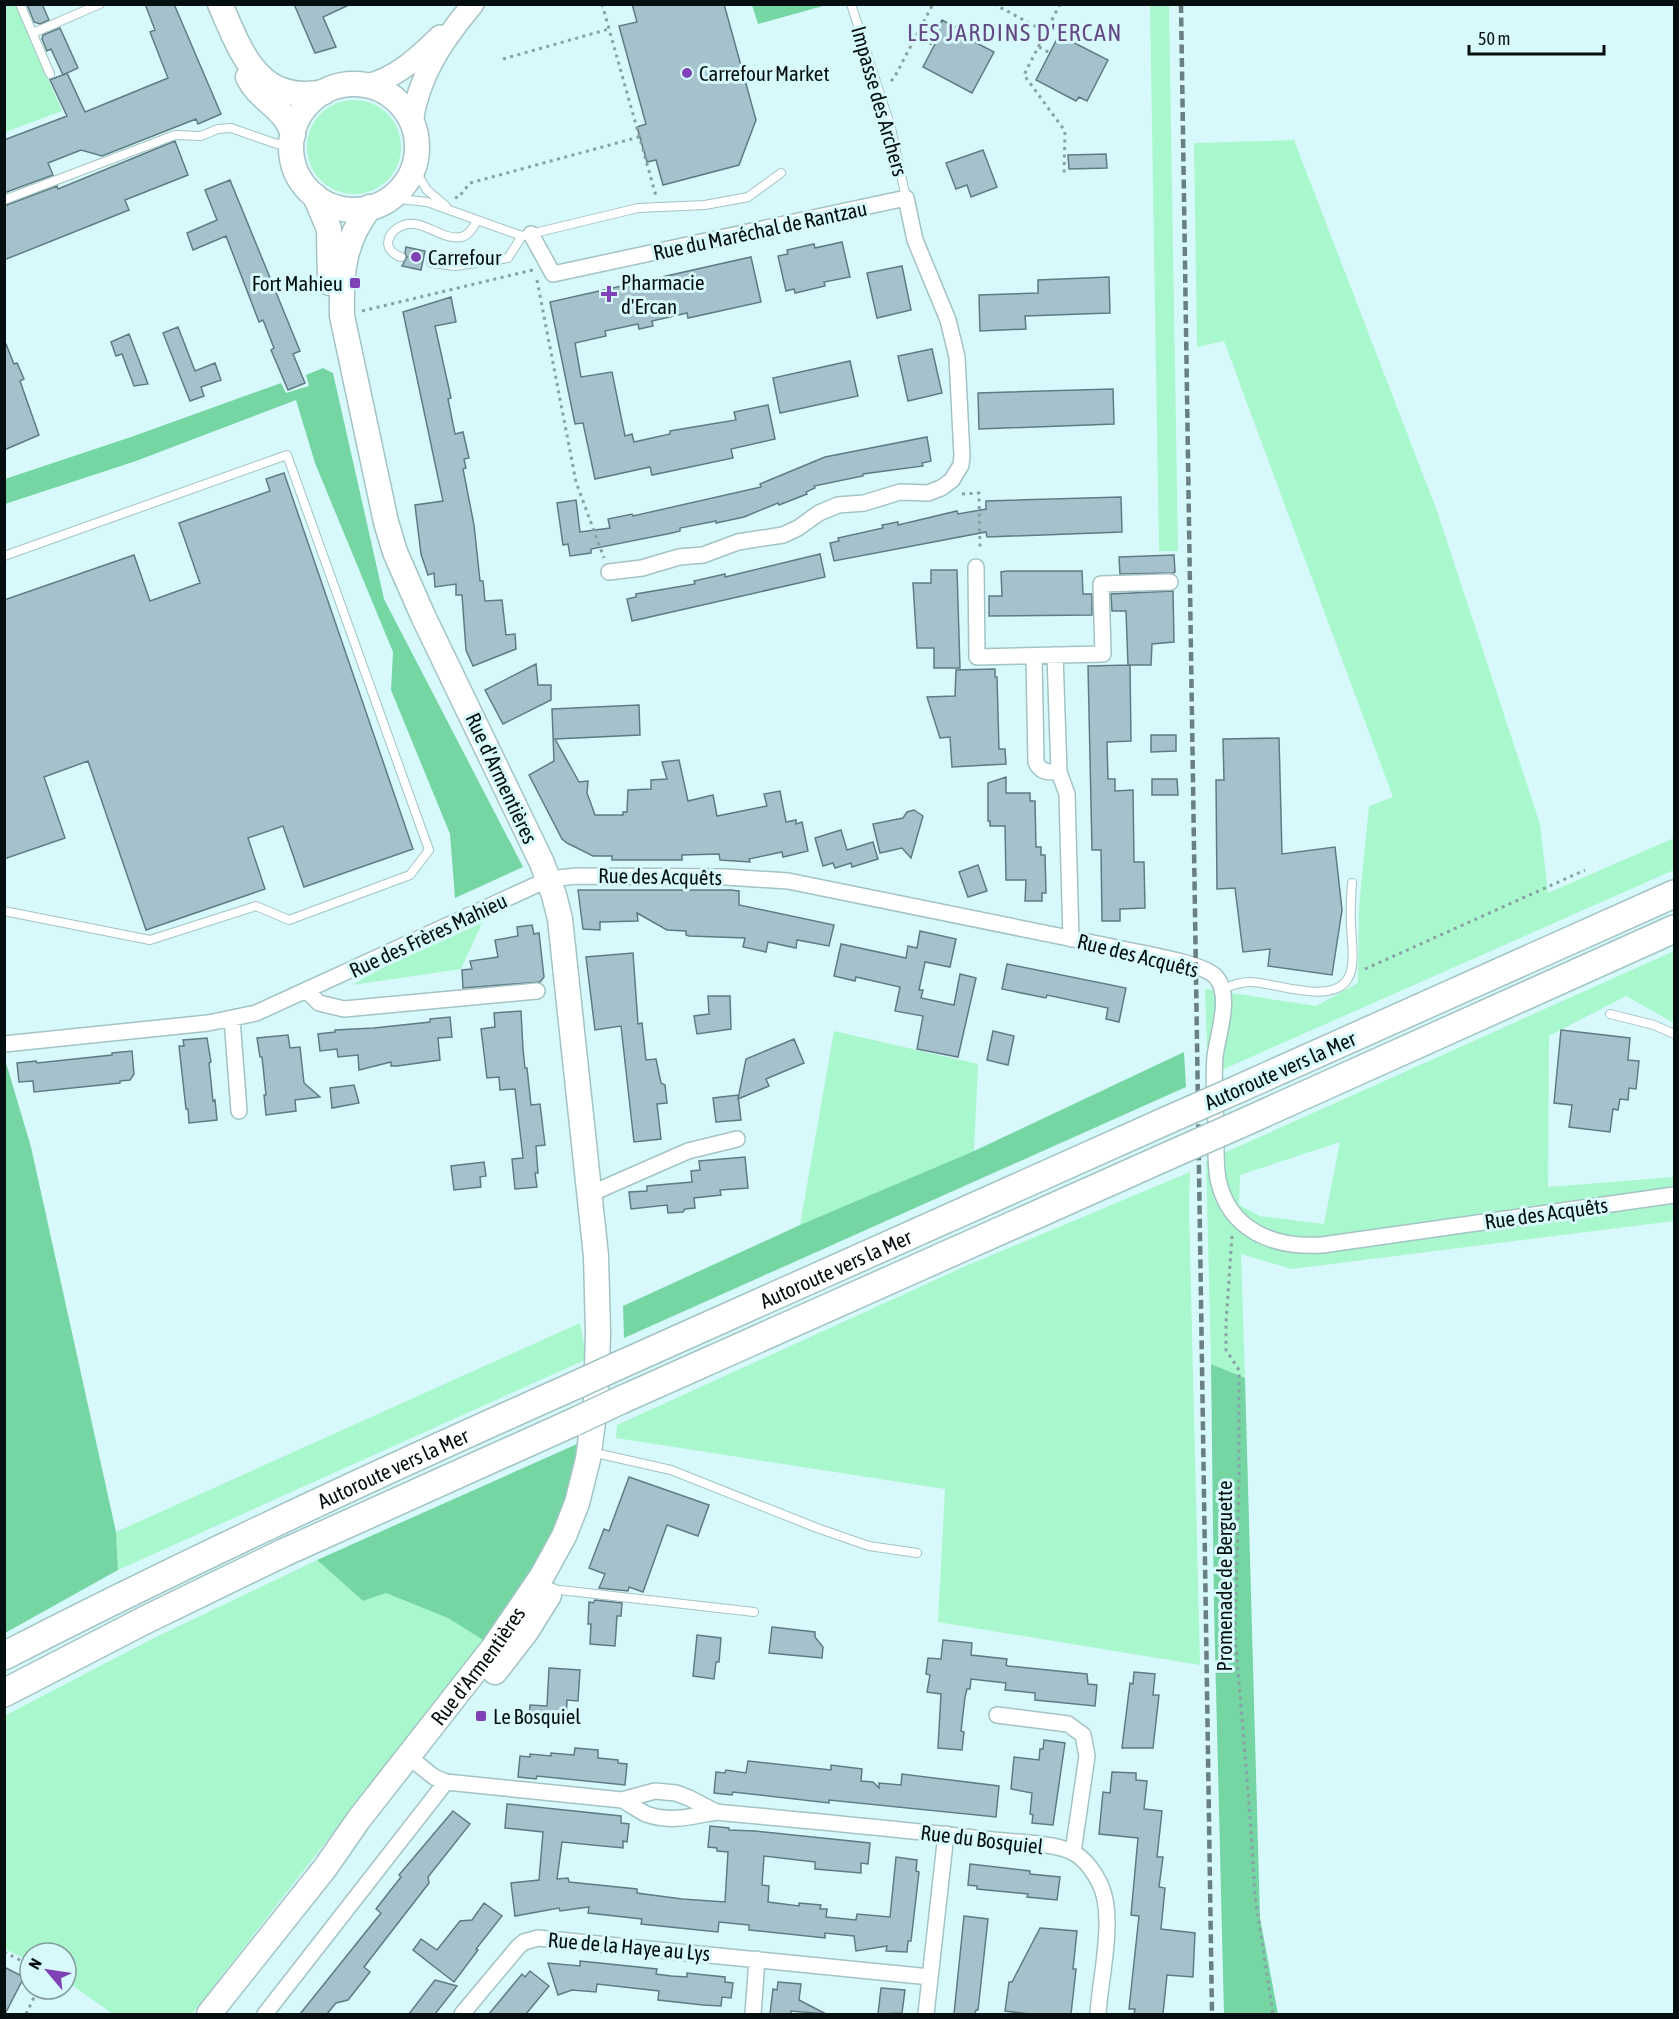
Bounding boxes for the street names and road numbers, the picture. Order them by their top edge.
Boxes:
street label: Impasse des Archers [847,23,913,179]
street label: Rue du Maréchal de Rantzau [651,196,869,264]
street label: Rue d'Armentières [461,709,543,847]
street label: Rue des Acquêts [598,863,722,889]
street label: Rue des Frères Mahieu [345,888,511,982]
street label: Rue des Acquêts [1075,928,1201,982]
street label: Autoroute vers la Mer [1201,1026,1360,1114]
street label: Rue des Acquêts [1483,1192,1609,1234]
street label: Autoroute vers la Mer [756,1224,916,1313]
street label: Autoroute vers la Mer [314,1423,473,1513]
street label: Promenade de Berguette [1212,1481,1236,1671]
street label: Rue d'Armentières [426,1602,530,1729]
street label: Rue du Bosquiel [919,1820,1045,1858]
street label: Rue de la Haye au Lys [547,1927,711,1965]

